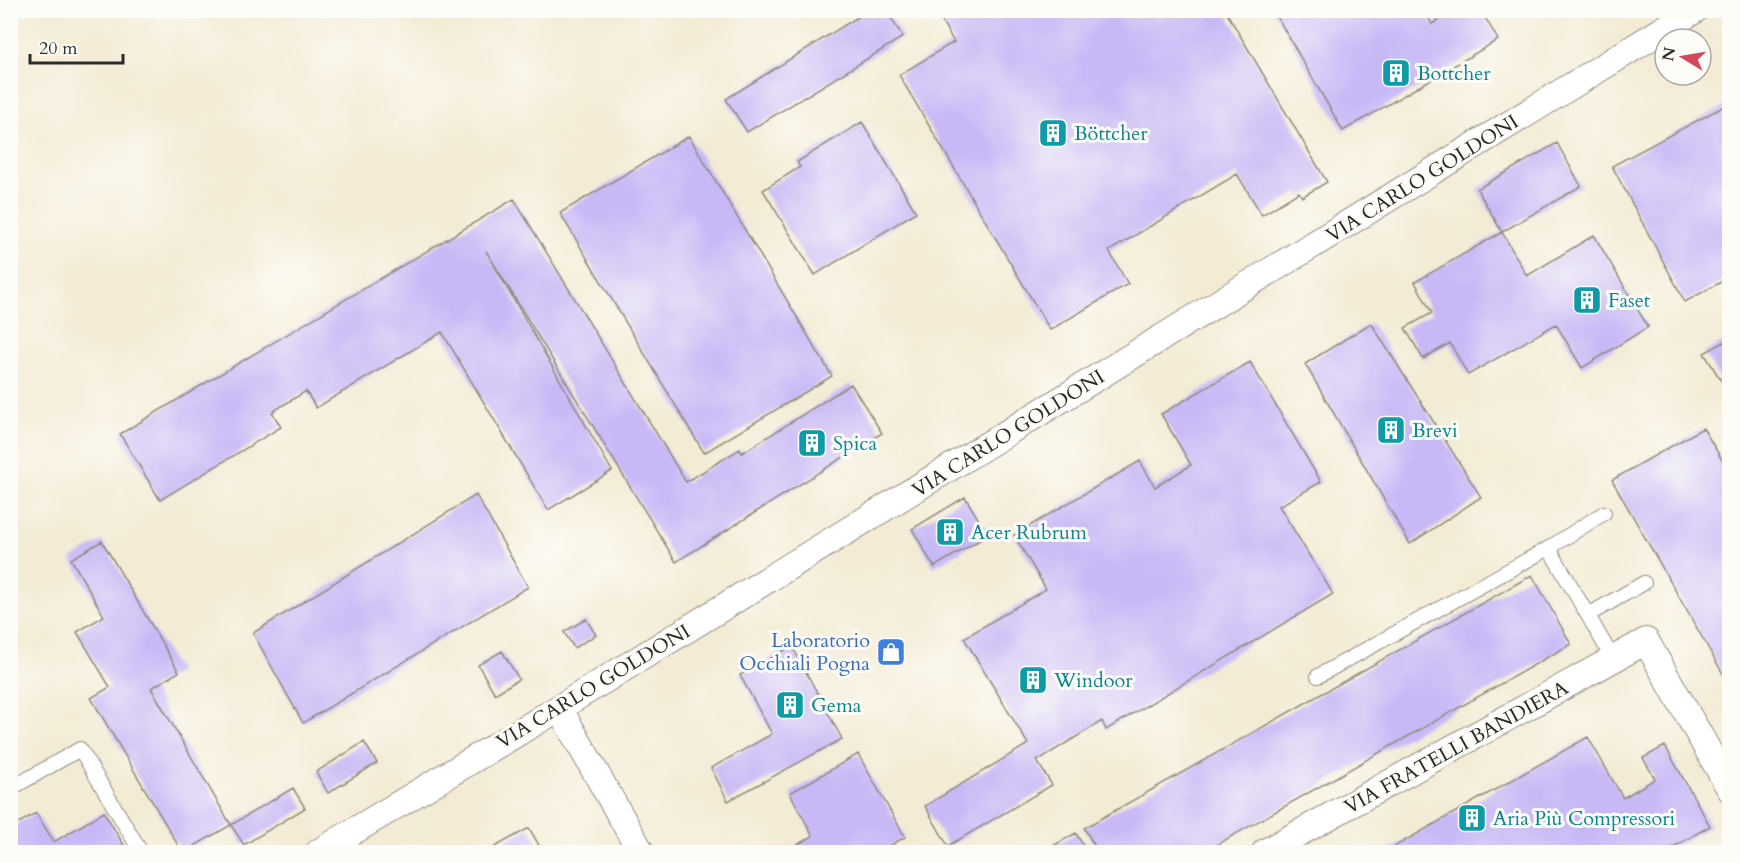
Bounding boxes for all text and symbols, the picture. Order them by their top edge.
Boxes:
scale bar [30,27,123,65]
north arrow [1653,27,1713,87]
text: 20 m [39,36,78,61]
text: N [1657,45,1681,63]
building icon: Bottcher [1380,57,1412,89]
place label: Bottcher [1417,60,1491,87]
street label: VIA CARLO GOLDONI [1321,108,1524,249]
building icon: Böttcher [1037,117,1069,149]
place label: Böttcher [1074,120,1148,147]
building icon: Faset [1571,284,1603,316]
place label: Faset [1608,287,1651,314]
street label: VIA CARLO GOLDONI [907,363,1110,504]
building icon: Brevi [1375,414,1407,446]
place label: Brevi [1412,417,1458,444]
building icon: Spica [796,427,828,459]
place label: Spica [833,430,877,457]
building icon: Acer Rubrum [934,516,966,548]
place label: Acer Rubrum [971,519,1087,546]
street label: VIA CARLO GOLDONI [491,618,695,755]
place label: Laboratorio Occhiali Pogna [739,627,870,677]
shop icon: Laboratorio Occhiali Pogna [875,636,907,668]
building icon: Windoor [1017,664,1049,696]
place label: Windoor [1053,667,1133,694]
street label: VIA FRATELLI BANDIERA [1339,674,1574,820]
building icon: Gema [774,689,806,721]
place label: Gema [811,692,862,719]
building icon: Aria Più Compressori [1456,802,1488,834]
place label: Aria Più Compressori [1493,805,1675,832]

